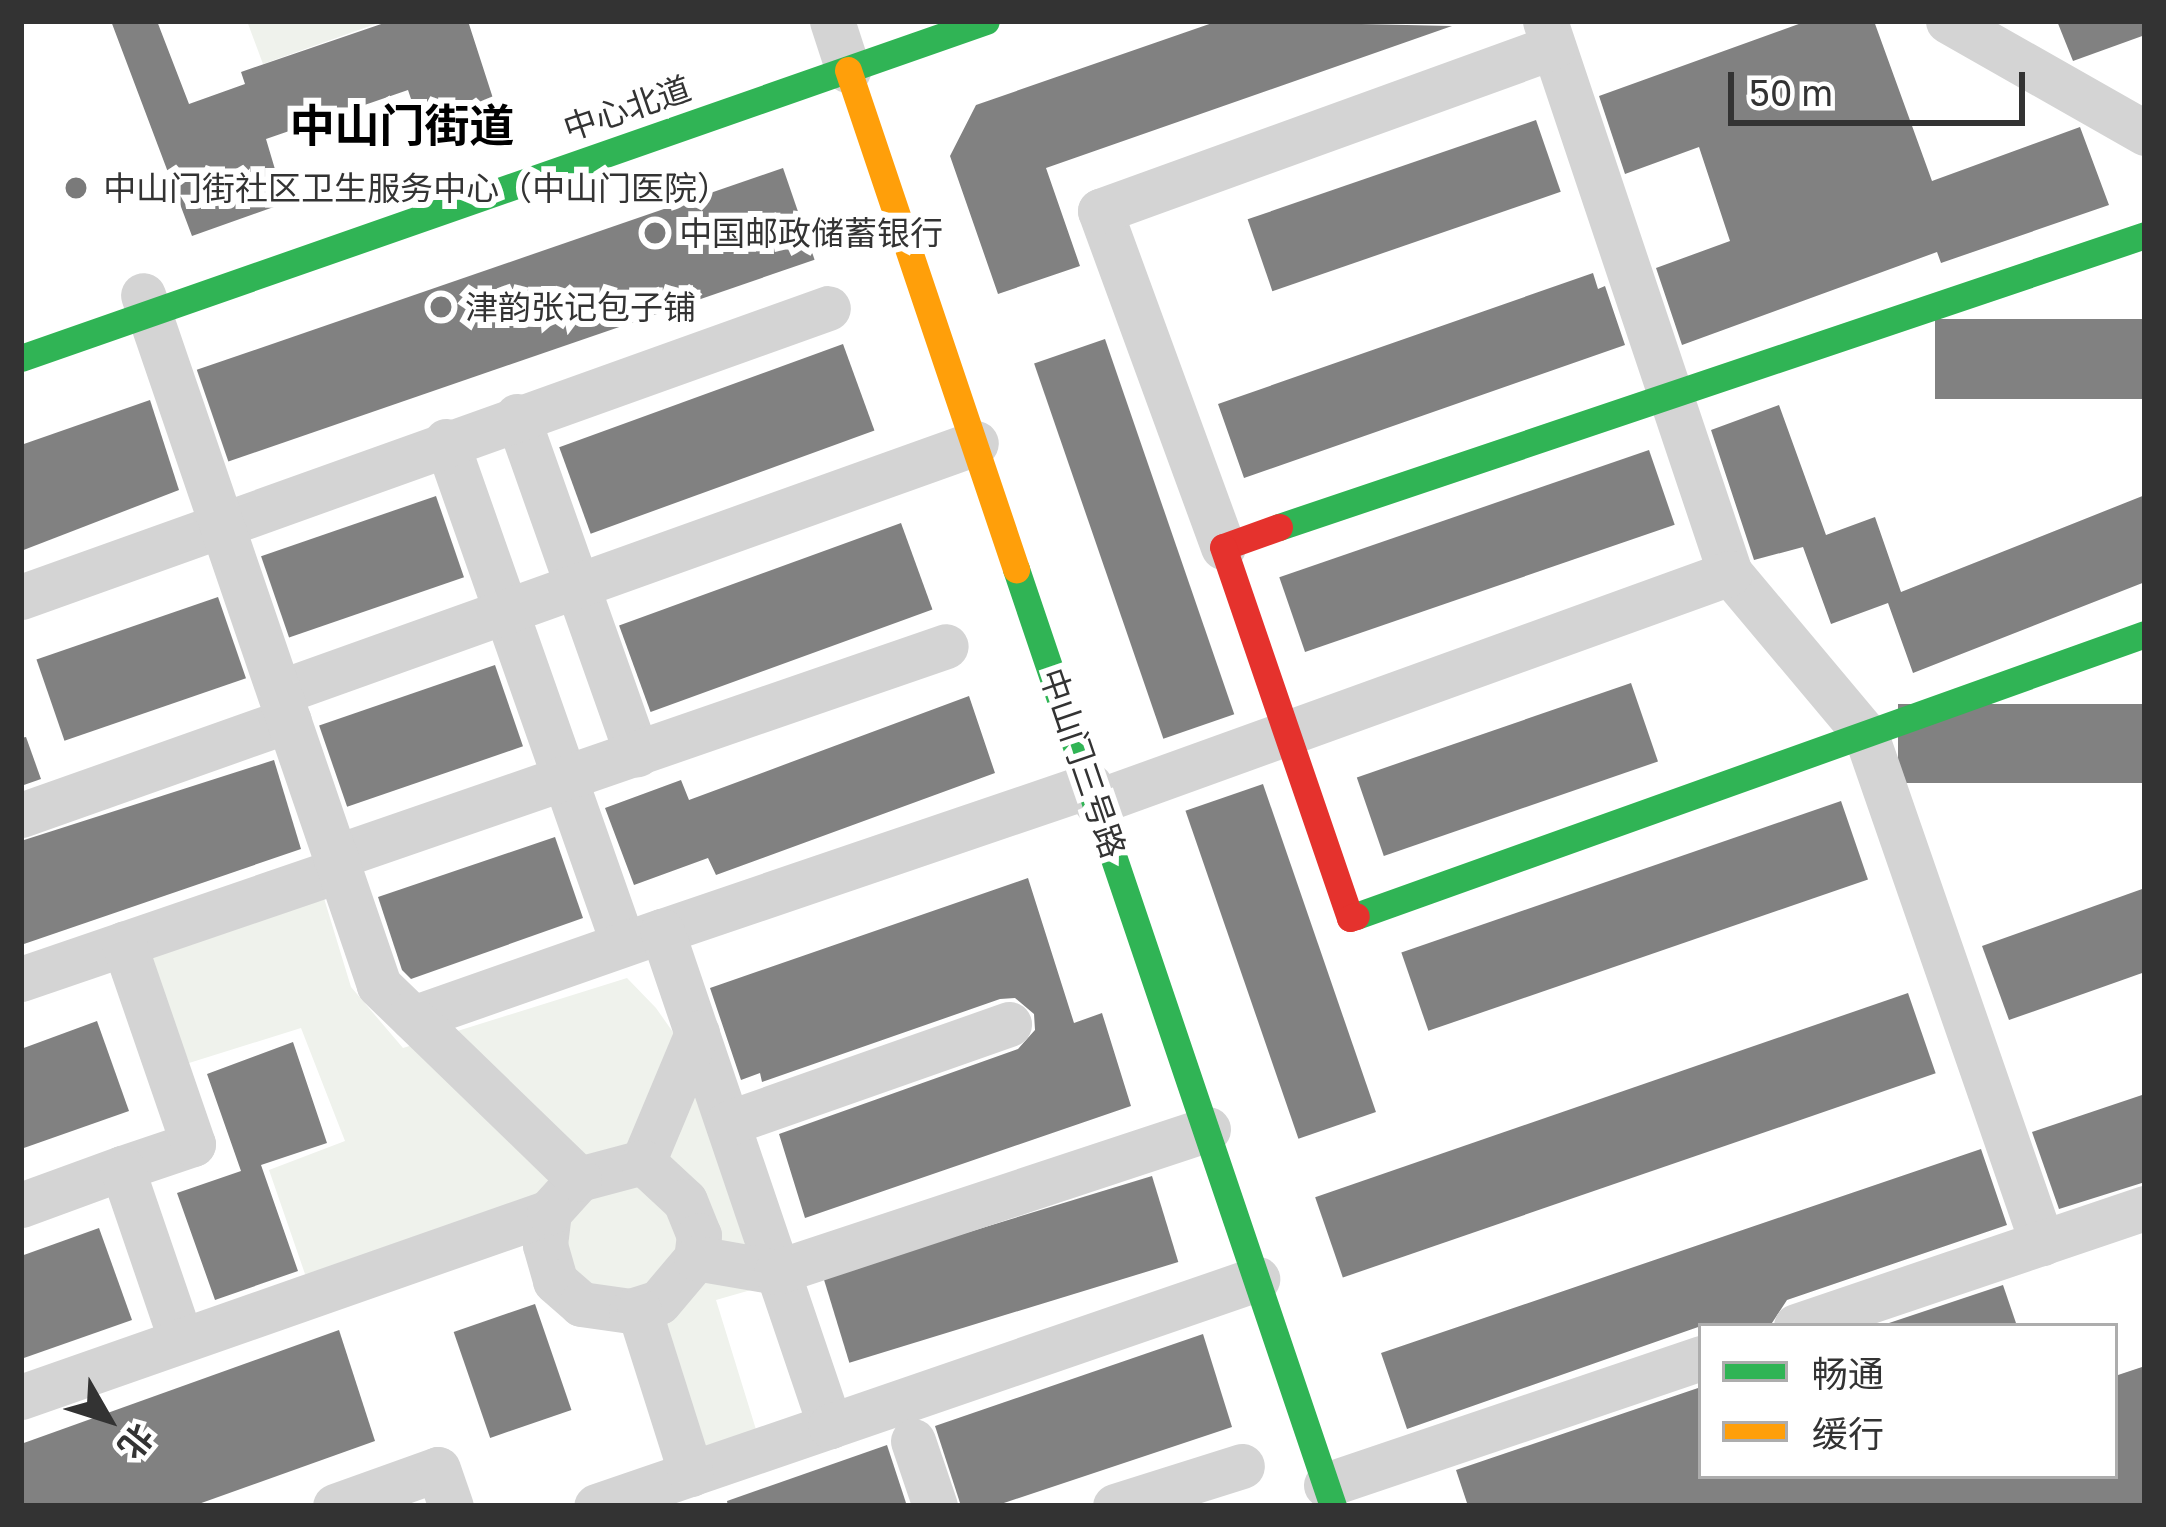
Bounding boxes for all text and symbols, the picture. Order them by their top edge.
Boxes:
scale bar [1734,48,2031,122]
street label: 中心北道 [558,68,696,148]
text: 50 m [1749,71,1833,114]
district label: 中山门街道 [290,99,514,153]
place label: 中山门街社区卫生服务中心（中山门医院） [103,168,730,208]
marker: 中山门街社区卫生服务中心（中山门医院） [60,172,92,204]
place label: 中国邮政储蓄银行 [679,213,943,253]
marker: 中国邮政储蓄银行 [642,220,668,246]
place label: 津韵张记包子铺 [465,287,696,327]
marker: 津韵张记包子铺 [428,294,454,320]
street label: 中山门三号路 [1032,663,1134,863]
legend [1698,1323,2118,1479]
text: 畅通 [1812,1352,1884,1395]
north arrow [48,1359,168,1479]
text: 缓行 [1812,1412,1884,1455]
text: 北 [111,1417,162,1467]

